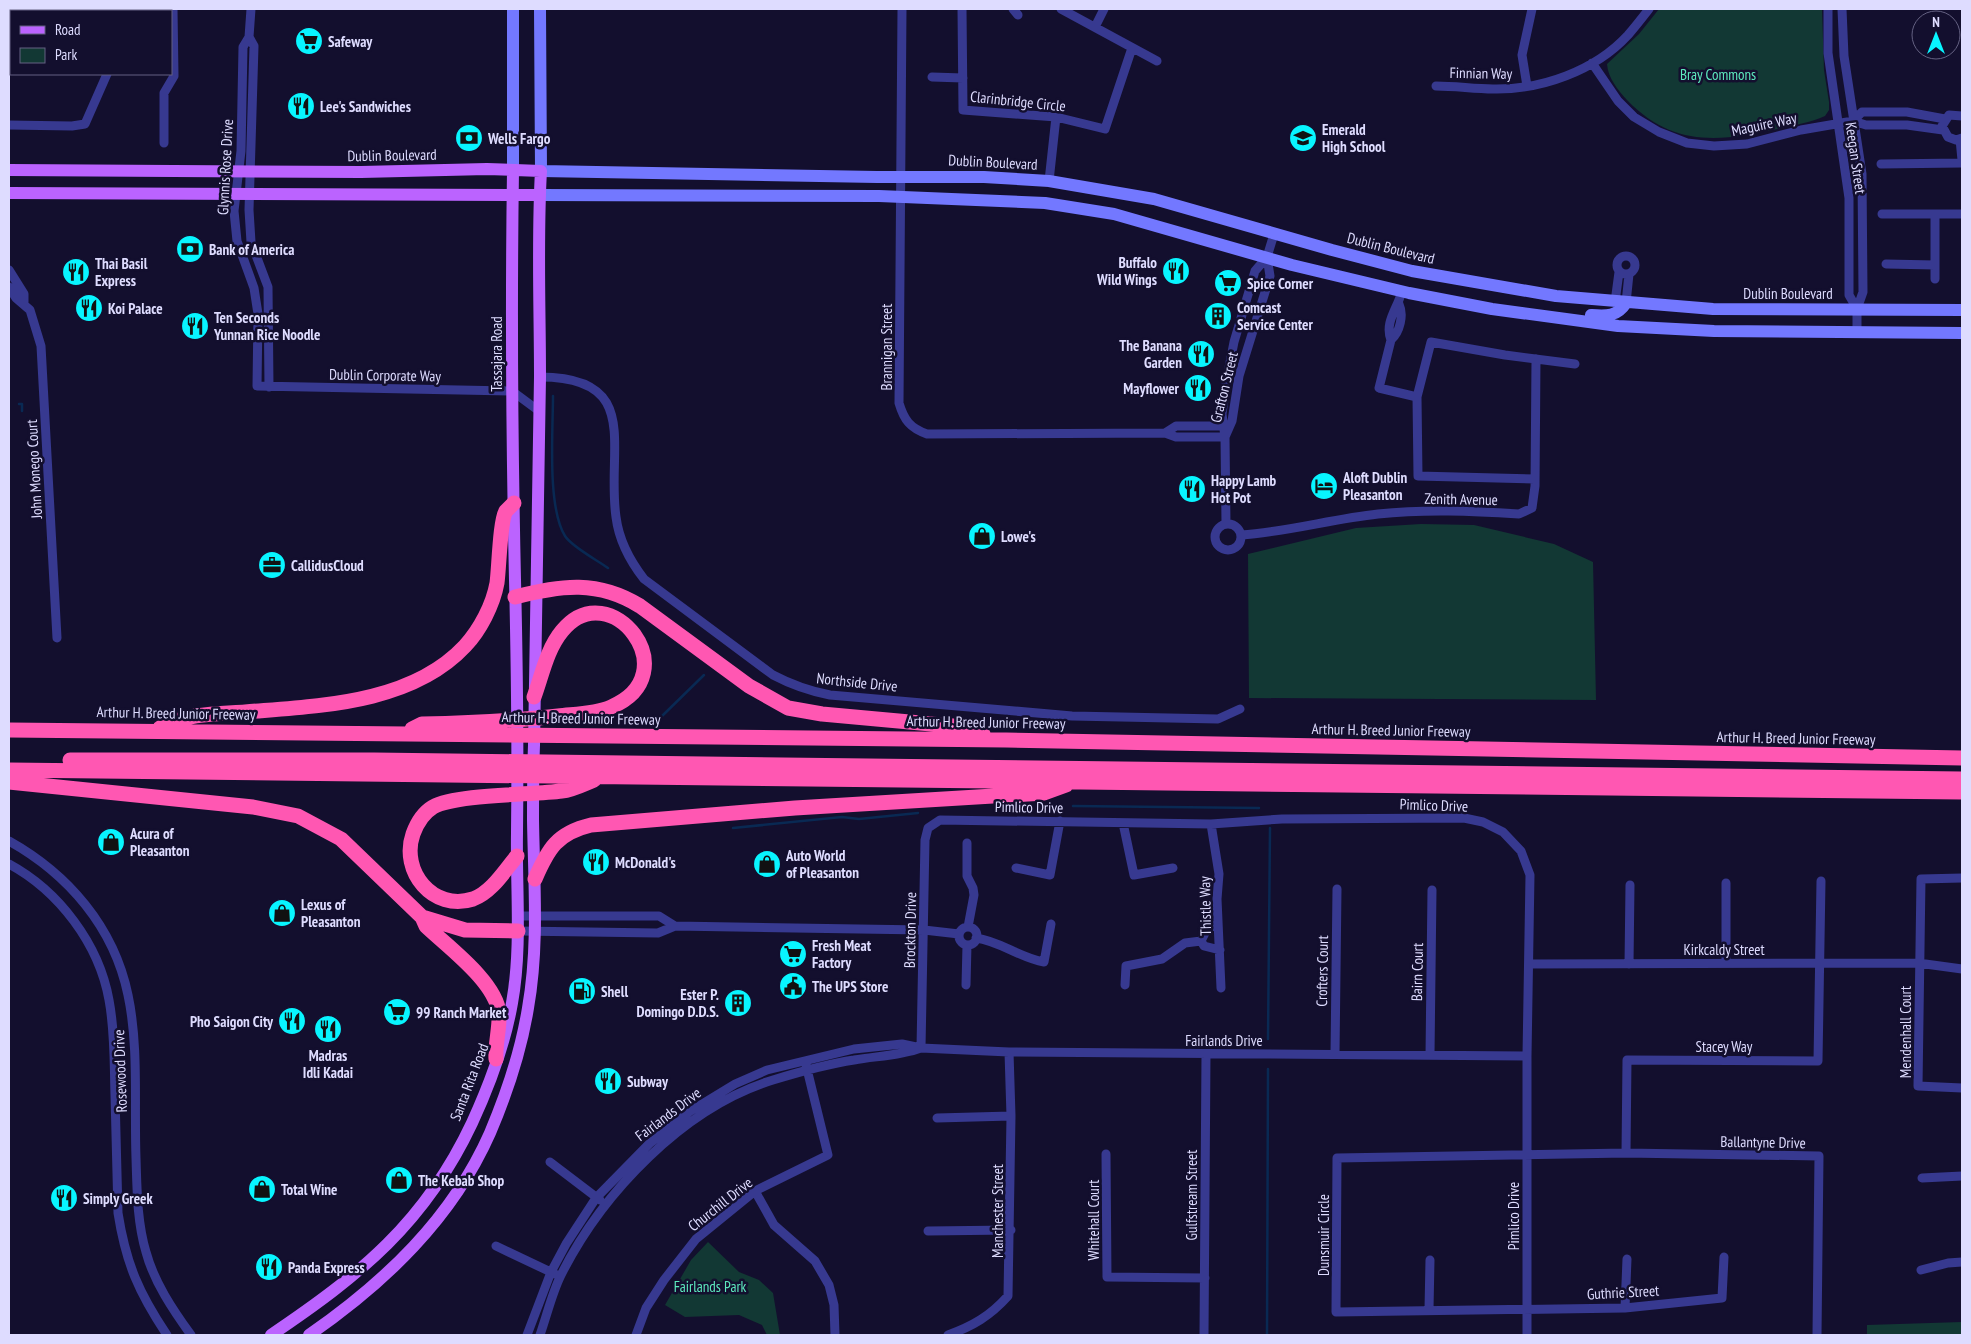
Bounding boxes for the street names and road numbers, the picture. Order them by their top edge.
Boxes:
street label: Finnian Way [1450,63,1513,83]
street label: Clarinbridge Circle [969,87,1067,115]
street label: Maguire Way [1730,108,1799,140]
street label: Glynnis Rose Drive [213,119,237,215]
street label: Keegan Street [1842,121,1870,195]
street label: Dublin Boulevard [347,145,437,165]
street label: Dublin Boulevard [948,150,1038,174]
street label: Dublin Boulevard [1345,228,1437,268]
street label: Dublin Boulevard [1743,284,1833,303]
street label: Brannigan Street [877,304,896,390]
street label: Tassajara Road [487,316,506,392]
street label: Grafton Street [1206,350,1242,424]
street label: Dublin Corporate Way [329,365,441,385]
street label: John Monego Court [22,419,46,520]
street label: Zenith Avenue [1424,489,1498,509]
street label: Northside Drive [816,668,898,696]
street label: Arthur H. Breed Junior Freeway [96,702,256,724]
street label: Arthur H. Breed Junior Freeway [501,707,661,729]
street label: Arthur H. Breed Junior Freeway [906,711,1066,733]
street label: Arthur H. Breed Junior Freeway [1311,719,1471,741]
street label: Arthur H. Breed Junior Freeway [1716,727,1876,749]
street label: Pimlico Drive [1399,794,1469,816]
street label: Pimlico Drive [995,797,1063,817]
street label: Thistle Way [1195,876,1215,936]
street label: Brockton Drive [900,892,920,968]
street label: Crofters Court [1312,935,1332,1007]
street label: Kirkcaldy Street [1683,940,1765,959]
street label: Bairn Court [1407,943,1427,1001]
street label: Mendenhall Court [1896,986,1915,1078]
street label: Rosewood Drive [109,1029,131,1113]
street label: Fairlands Drive [1185,1031,1263,1050]
street label: Stacey Way [1696,1037,1753,1056]
street label: Santa Rita Road [445,1040,493,1124]
street label: Fairlands Drive [631,1083,705,1145]
street label: Ballantyne Drive [1720,1132,1806,1152]
street label: Gulfstream Street [1182,1150,1201,1240]
street label: Manchester Street [988,1164,1007,1258]
street label: Churchill Drive [684,1173,756,1235]
street label: Whitehall Court [1084,1180,1103,1260]
street label: Pimlico Drive [1504,1182,1523,1250]
street label: Dunsmuir Circle [1314,1194,1333,1276]
street label: Guthrie Street [1586,1281,1660,1303]

